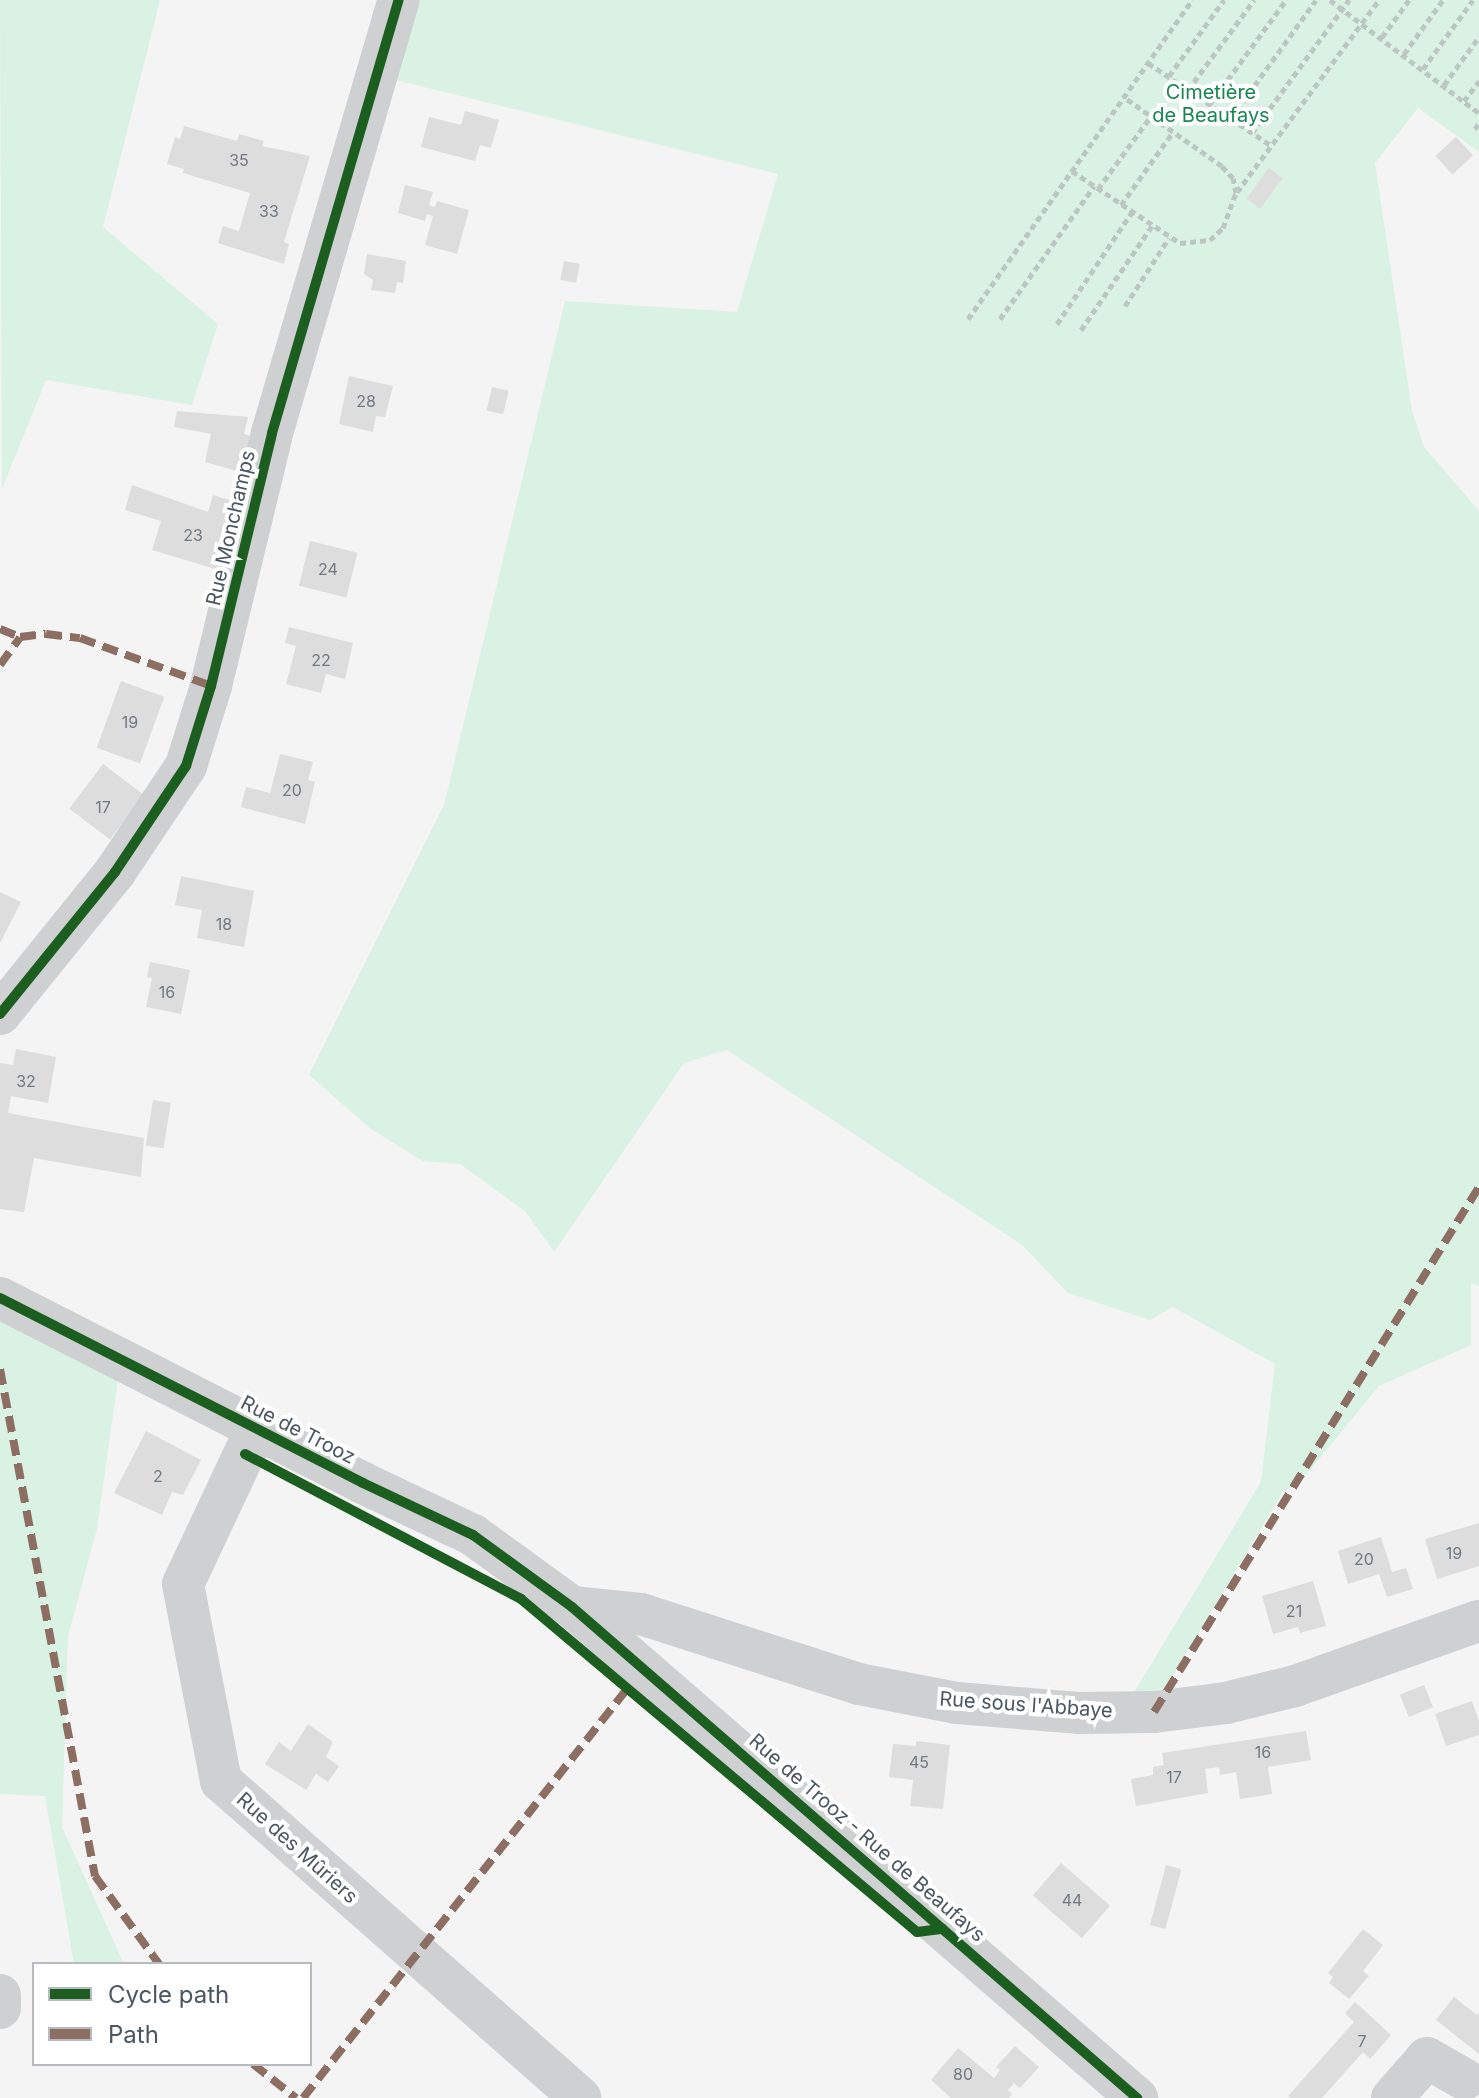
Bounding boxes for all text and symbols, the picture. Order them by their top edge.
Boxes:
park label: Cimetière de Beaufays [1152,81,1270,128]
house number: 35 [229,150,249,170]
house number: 33 [259,201,279,221]
house number: 28 [356,391,376,411]
street label: Rue Monchamps [201,448,261,608]
house number: 23 [183,525,203,545]
house number: 24 [318,559,338,579]
house number: 22 [311,650,331,670]
house number: 19 [122,712,138,732]
house number: 20 [282,780,302,800]
house number: 17 [95,797,111,817]
house number: 18 [216,914,232,934]
house number: 16 [159,982,175,1002]
house number: 32 [16,1071,36,1091]
street label: Rue de Trooz [237,1391,359,1469]
house number: 2 [153,1466,163,1486]
house number: 19 [1446,1543,1462,1563]
house number: 20 [1354,1549,1374,1569]
house number: 21 [1286,1601,1302,1621]
street label: Rue sous l'Abbaye [939,1687,1113,1723]
street label: Rue de Trooz - Rue de Beaufays [744,1729,990,1947]
house number: 16 [1255,1742,1271,1762]
house number: 45 [909,1752,929,1772]
house number: 17 [1166,1767,1182,1787]
street label: Rue des Mûriers [232,1787,362,1909]
house number: 44 [1062,1890,1082,1910]
legend [32,1962,312,2066]
text: Cycle path [108,1980,229,2009]
text: Path [108,2020,159,2049]
house number: 7 [1357,2031,1367,2051]
house number: 80 [953,2064,973,2084]

